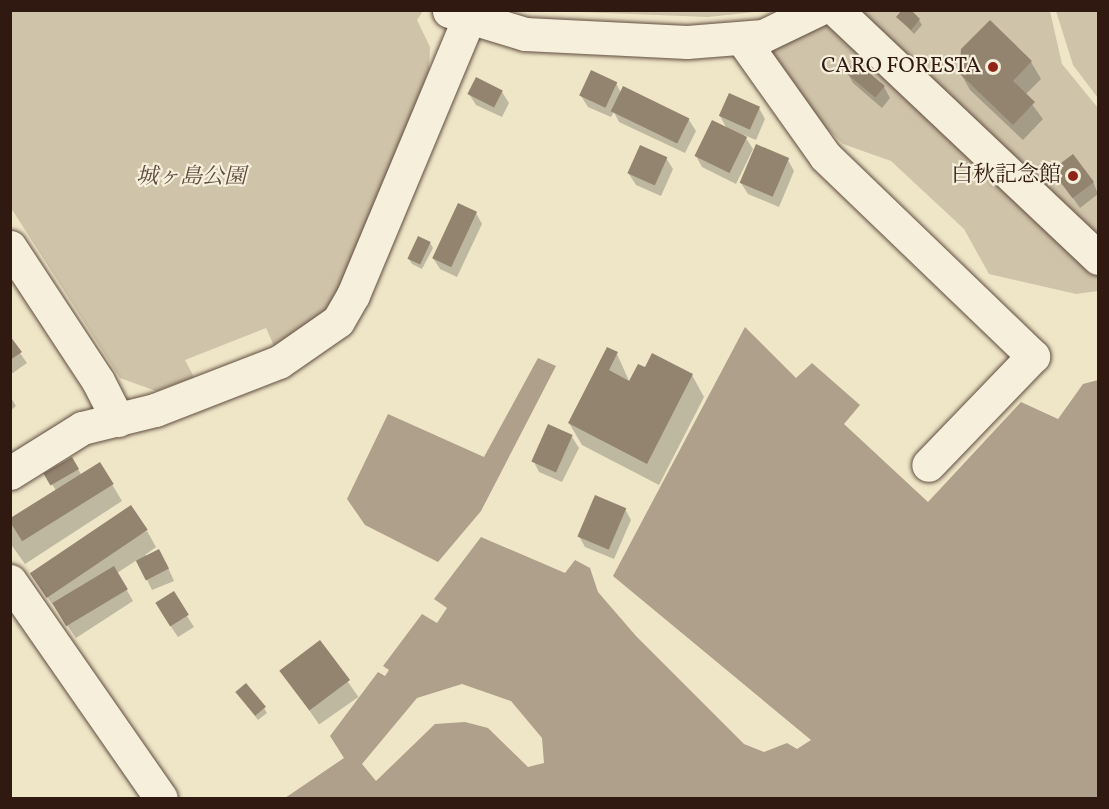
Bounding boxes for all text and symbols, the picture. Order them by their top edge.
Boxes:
place label: CARO FORESTA [821,54,981,80]
marker: CARO FORESTA [986,60,1000,74]
place label: 白秋記念館 [951,163,1061,189]
park label: 城ヶ島公園 [136,165,246,191]
marker: 白秋記念館 [1066,169,1080,183]

